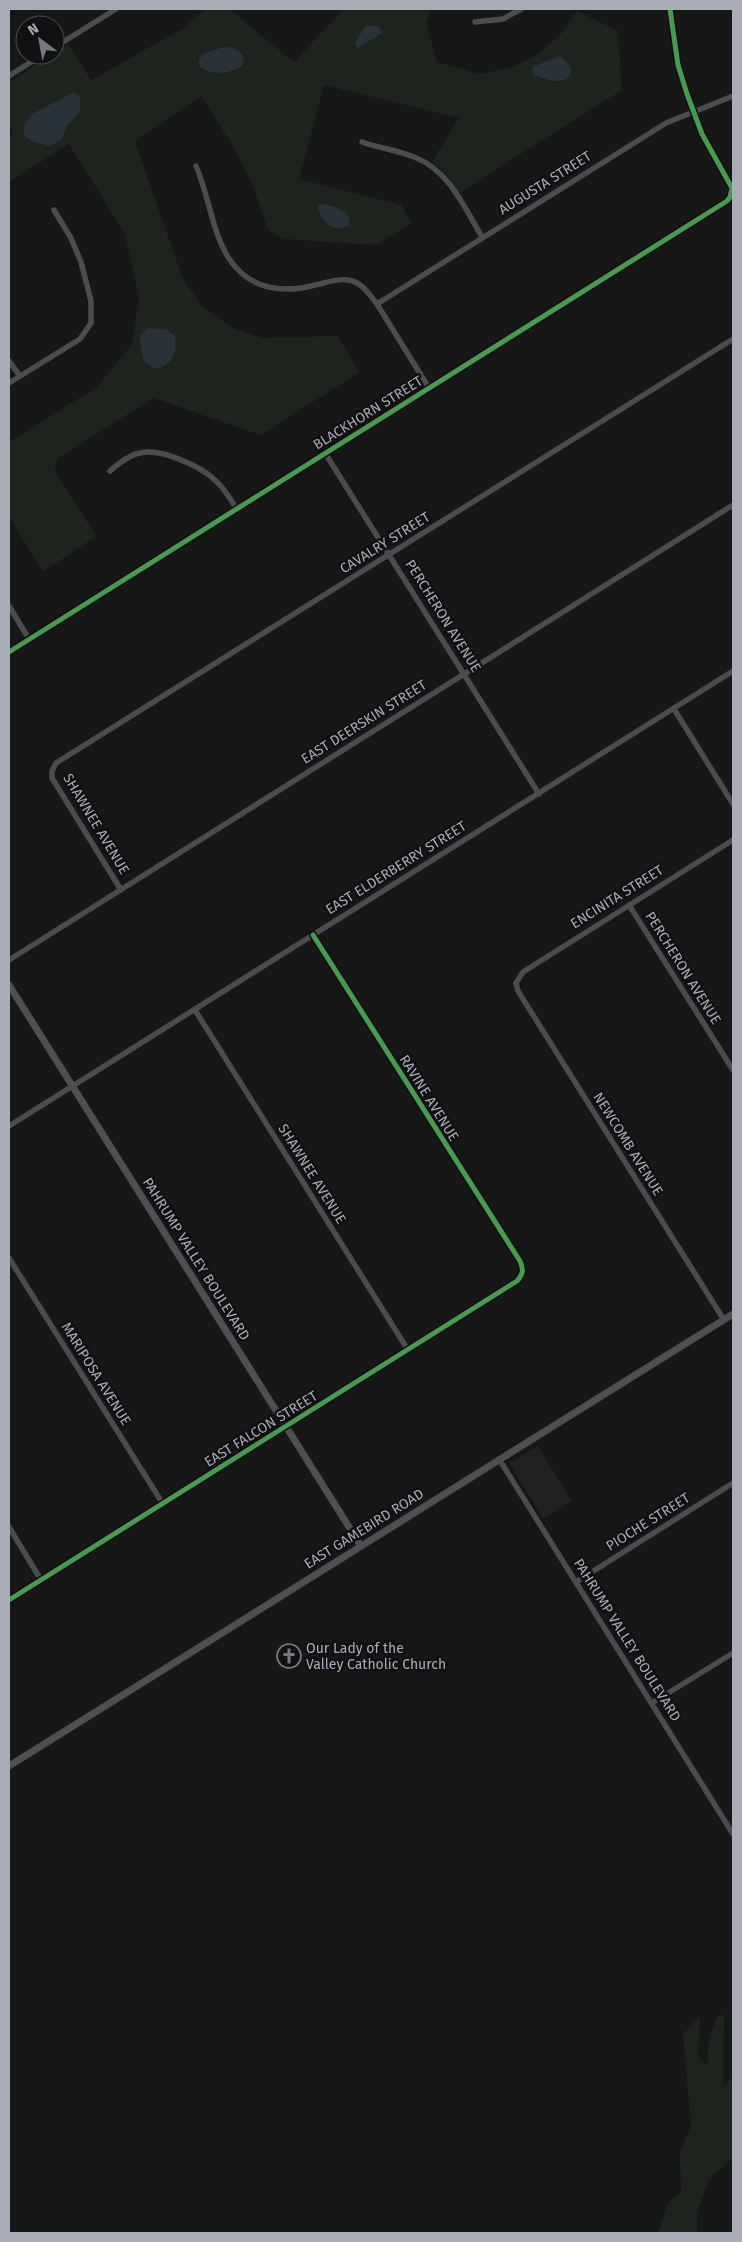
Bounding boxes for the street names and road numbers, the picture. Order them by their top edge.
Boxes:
street label: AUGUSTA STREET [496,147,595,218]
street label: BLACKHORN STREET [310,372,426,454]
street label: CAVALRY STREET [337,508,434,578]
street label: PERCHERON AVENUE [401,557,485,675]
street label: EAST DEERSKIN STREET [298,676,430,768]
street label: SHAWNEE AVENUE [59,771,133,877]
street label: EAST ELDERBERRY STREET [323,817,470,918]
street label: ENCINITA STREET [567,861,667,932]
street label: PERCHERON AVENUE [641,909,725,1027]
street label: RAVINE AVENUE [396,1052,462,1144]
street label: NEWCOMB AVENUE [589,1089,667,1199]
street label: SHAWNEE AVENUE [274,1121,350,1227]
street label: PAHRUMP VALLEY BOULEVARD [139,1175,253,1343]
street label: MARIPOSA AVENUE [58,1319,134,1429]
street label: EAST FALCON STREET [201,1387,321,1471]
street label: EAST GAMEBIRD ROAD [301,1485,427,1573]
street label: PIOCHE STREET [603,1489,694,1555]
street label: PAHRUMP VALLEY BOULEVARD [570,1556,684,1724]

